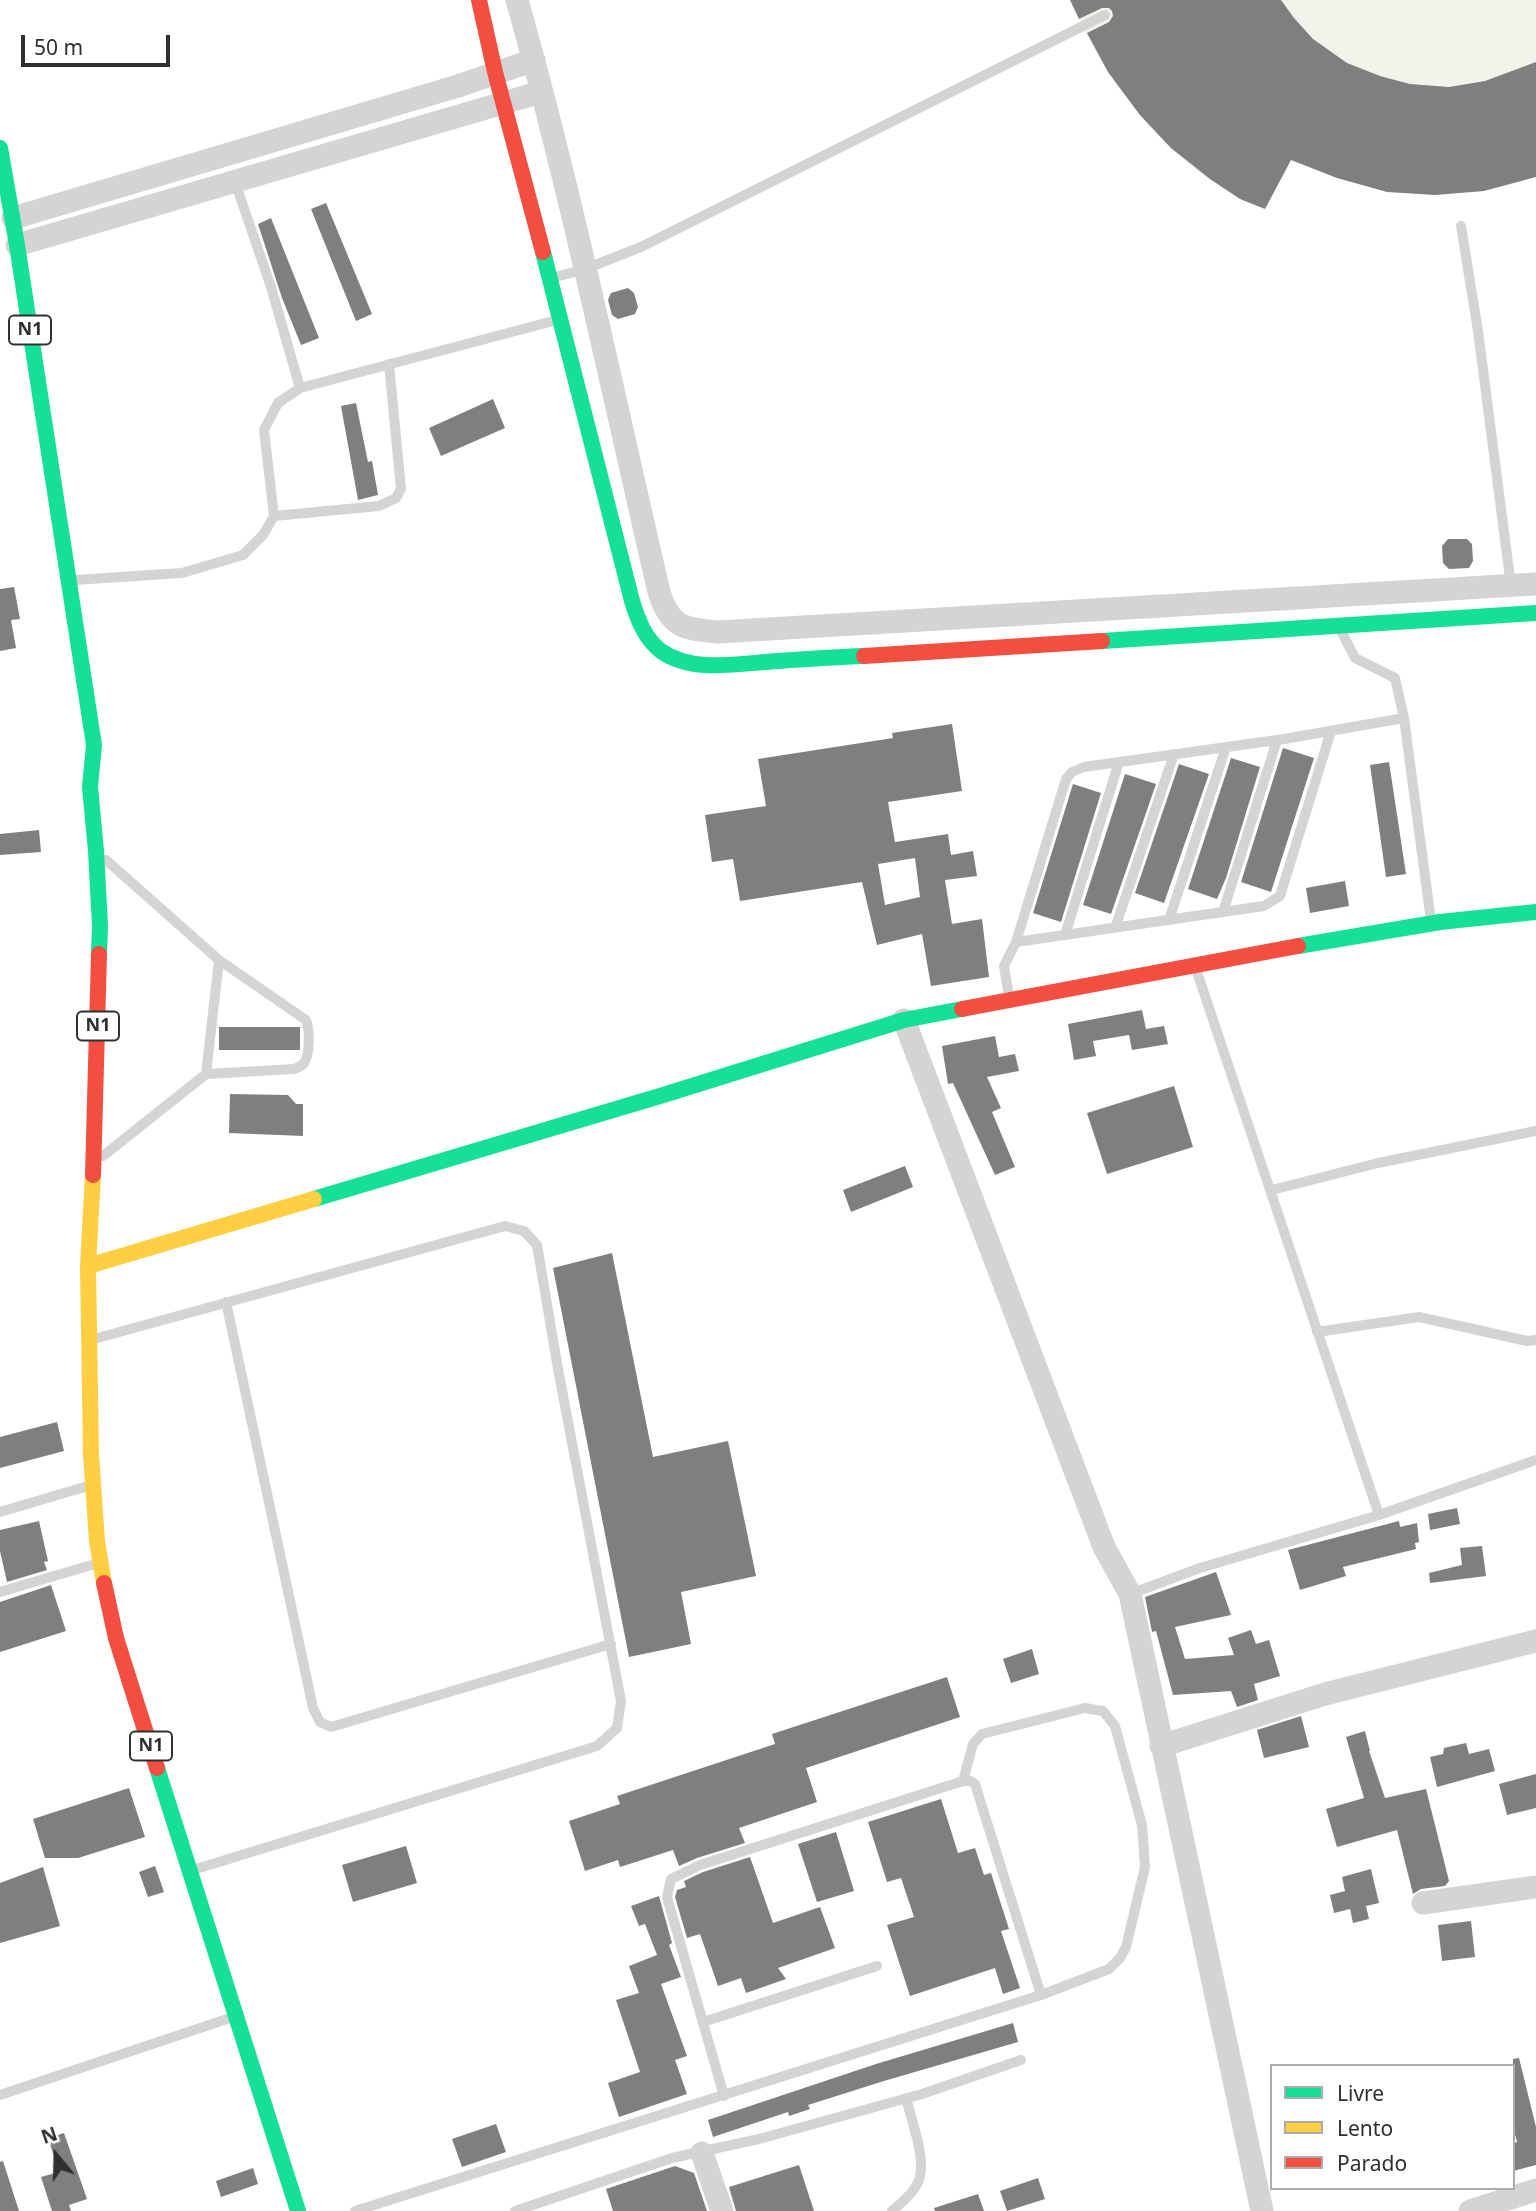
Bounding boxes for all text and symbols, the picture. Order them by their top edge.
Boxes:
scale bar [24,21,173,65]
text: 50 m [34,33,83,61]
road number: N1 [9,316,51,344]
road number: N1 [77,1012,119,1041]
road number: N1 [130,1731,172,1760]
legend [1270,2064,1515,2190]
text: Livre [1337,2079,1384,2107]
text: Lento [1337,2114,1393,2142]
north arrow [21,2120,91,2190]
text: N [38,2120,61,2150]
text: Parado [1337,2149,1407,2177]

